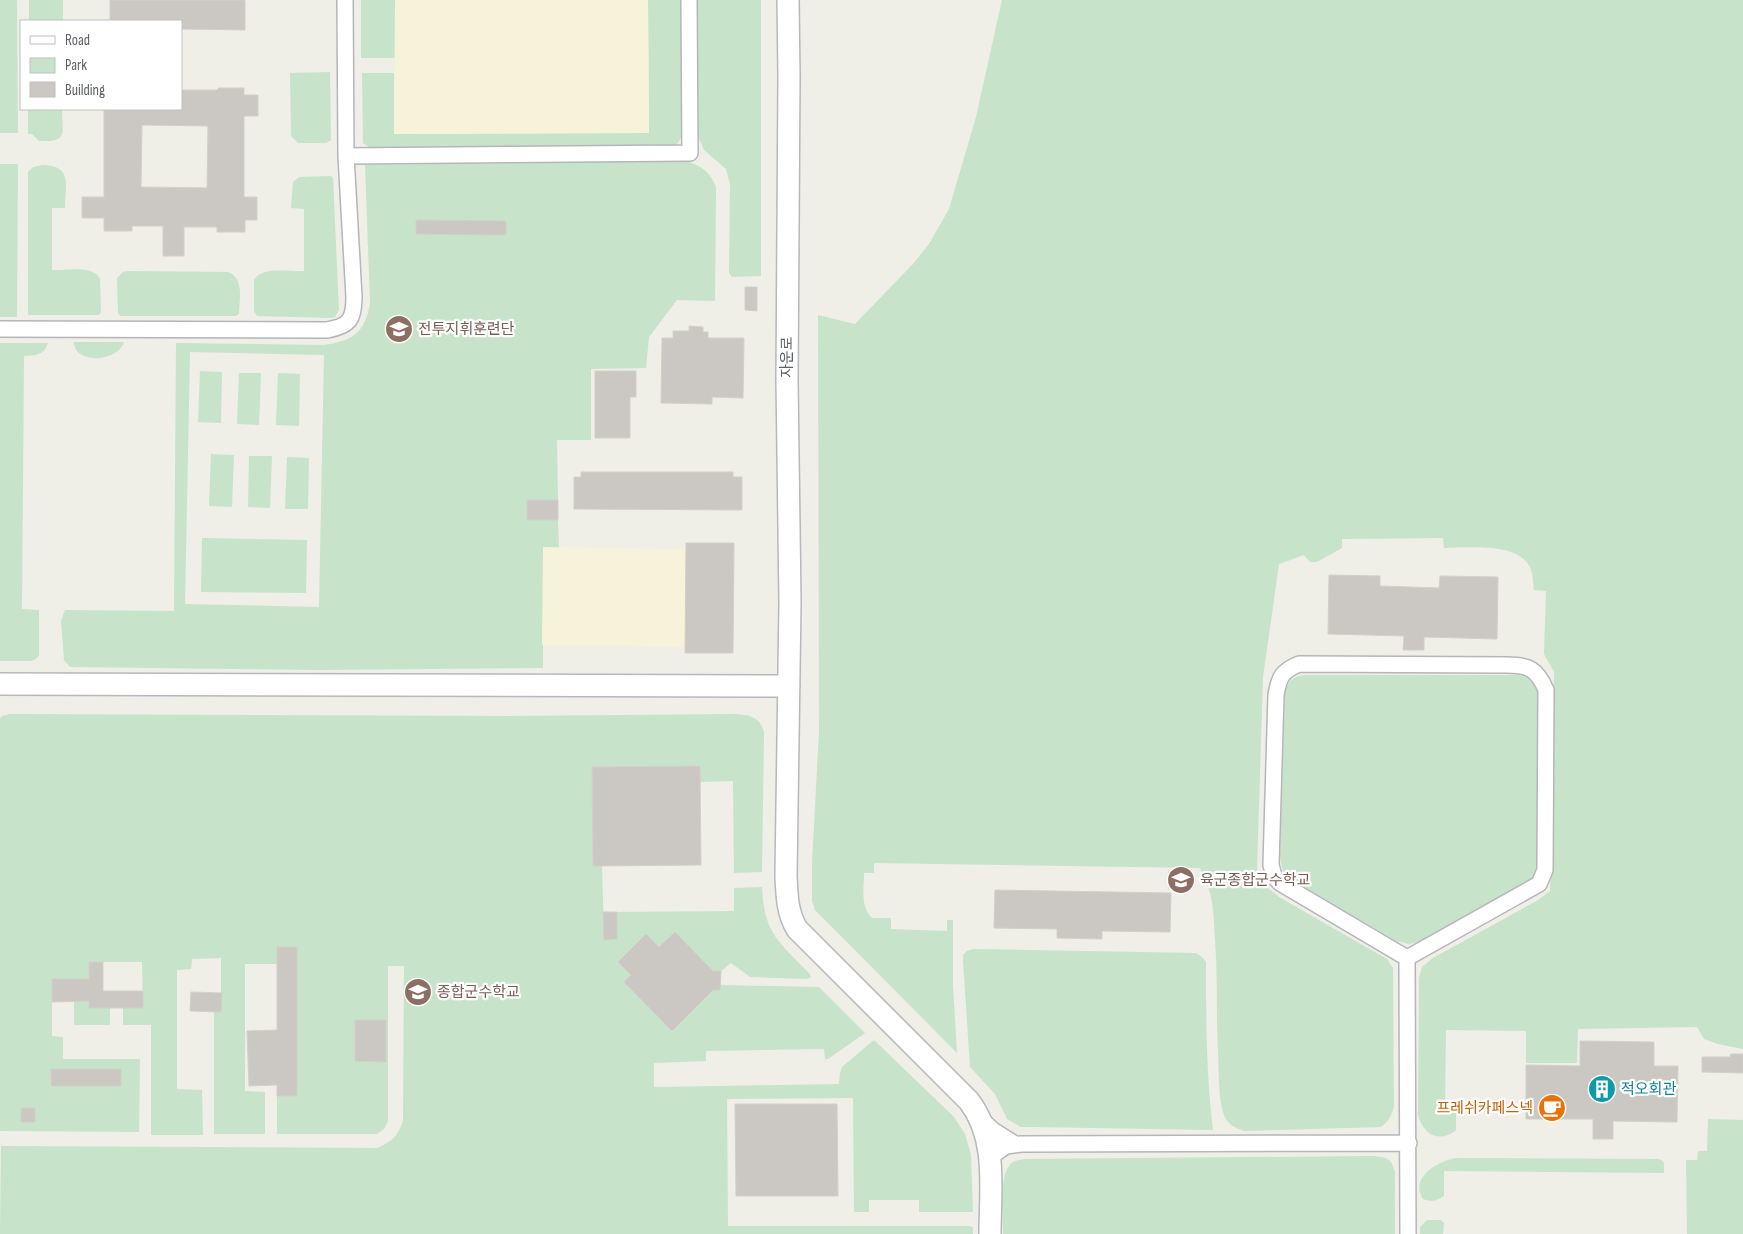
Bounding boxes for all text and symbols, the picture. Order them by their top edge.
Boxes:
legend [20,20,182,110]
text: Road [65,31,90,50]
text: Park [65,56,87,75]
text: Building [65,81,105,100]
school or university icon: 전투지휘훈련단 [384,314,414,344]
place label: 전투지휘훈련단 [418,320,515,339]
street label: 자운로 [778,336,797,378]
school or university icon: 육군종합군수학교 [1166,865,1196,895]
place label: 육군종합군수학교 [1200,871,1310,890]
school or university icon: 종합군수학교 [403,977,433,1007]
place label: 종합군수학교 [437,983,520,1002]
building icon: 적오회관 [1587,1074,1617,1104]
place label: 적오회관 [1621,1080,1676,1099]
cafe icon: 프레쉬카페스넥 [1537,1093,1567,1123]
place label: 프레쉬카페스넥 [1436,1099,1533,1118]

